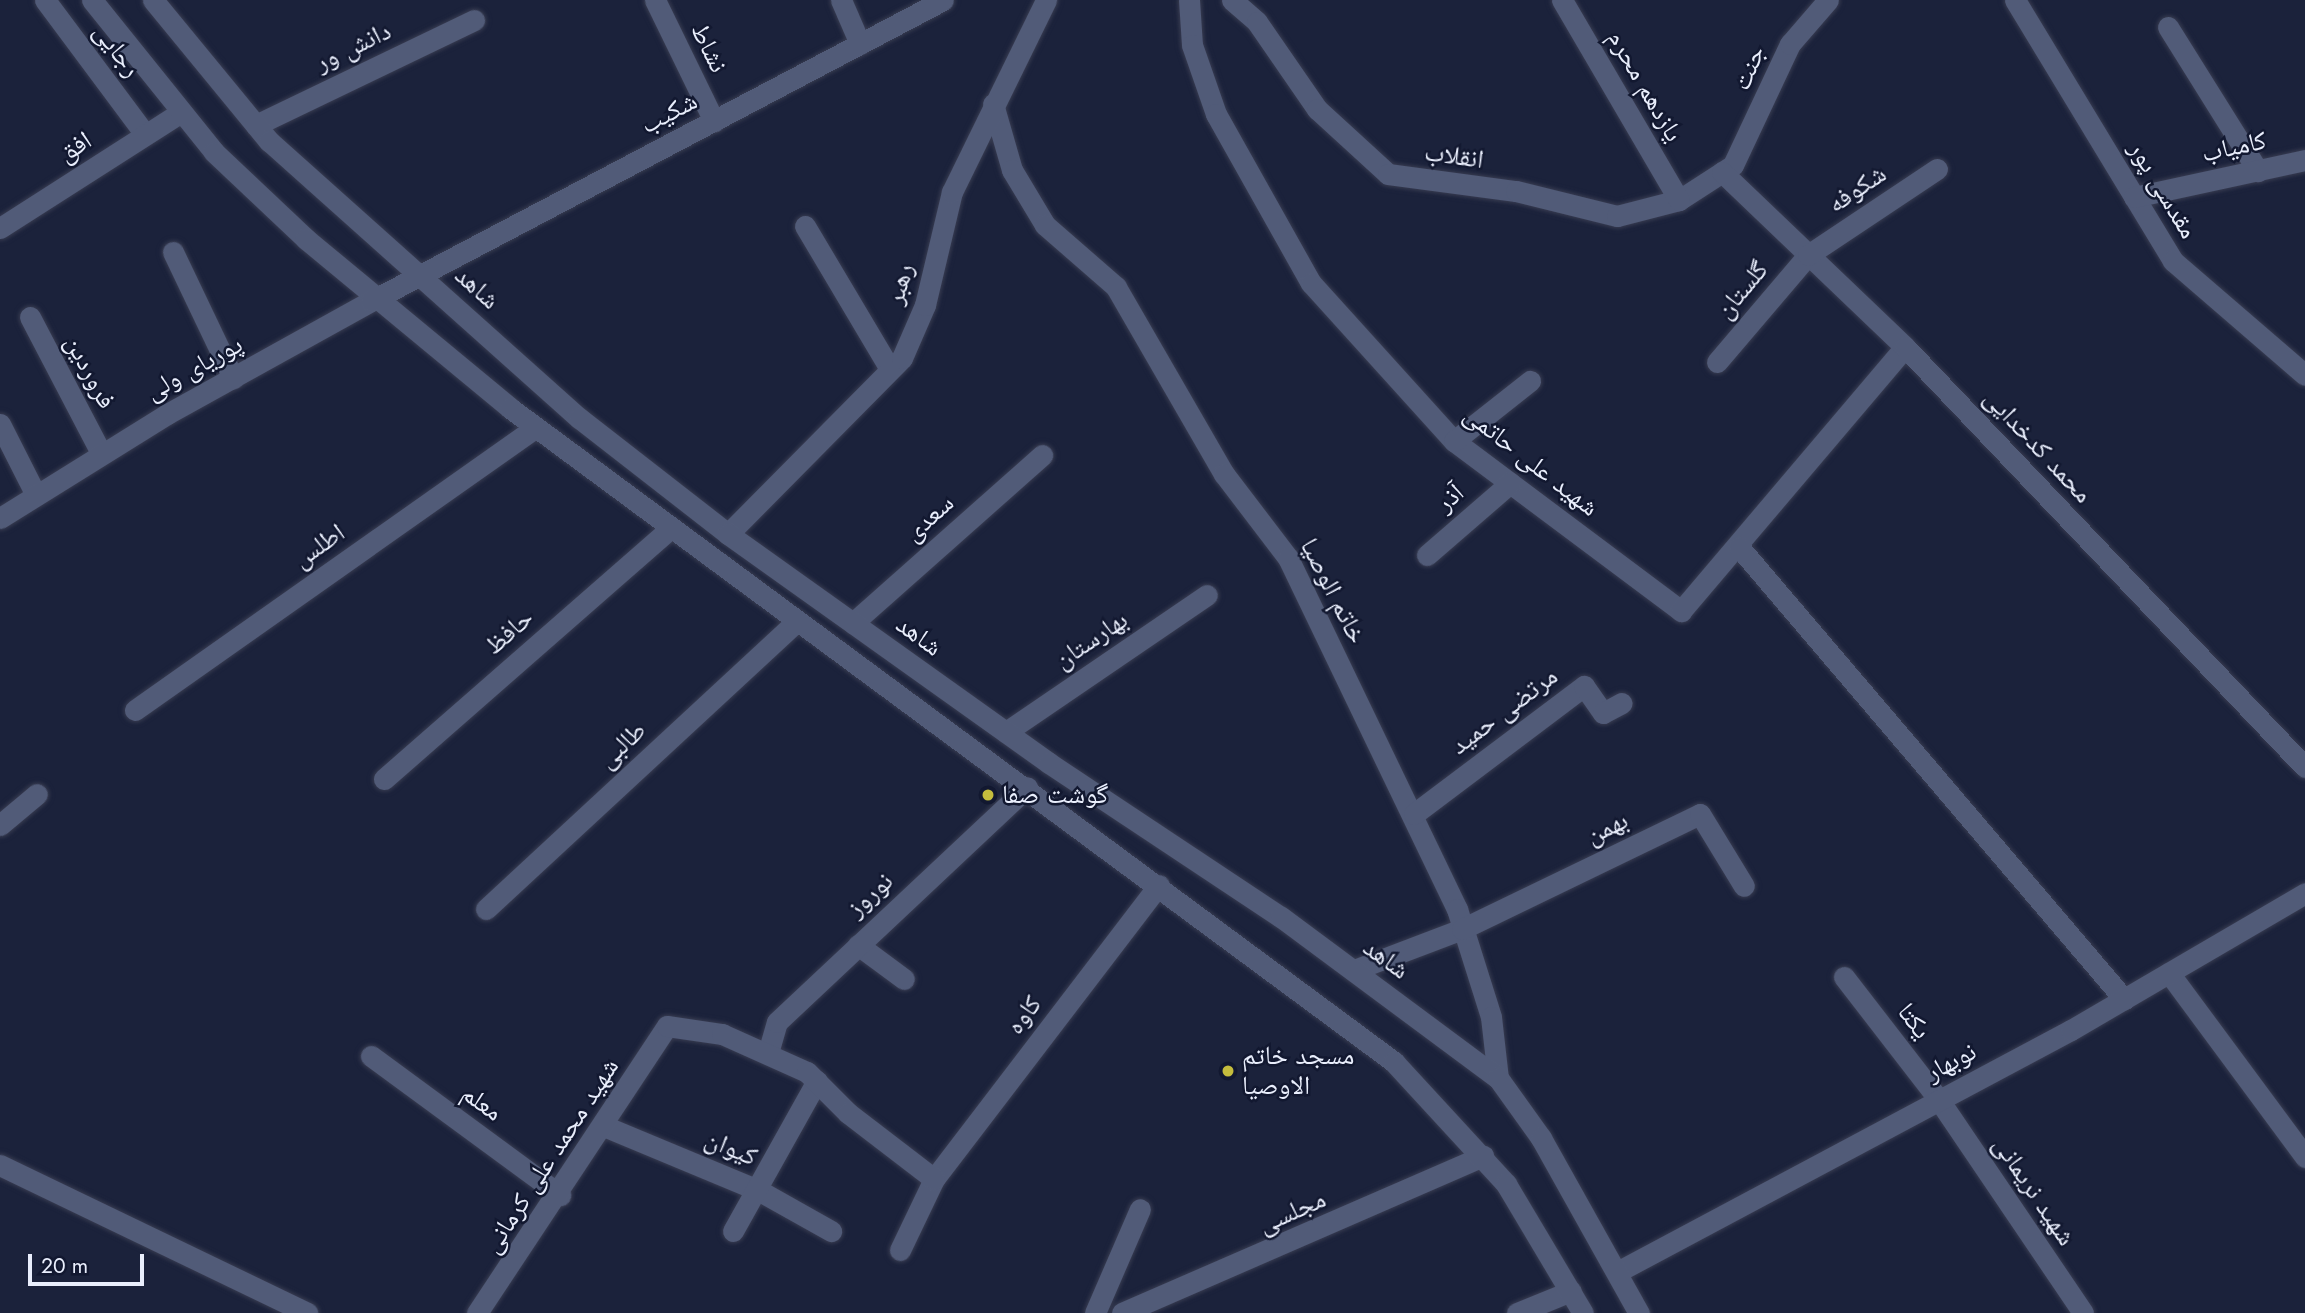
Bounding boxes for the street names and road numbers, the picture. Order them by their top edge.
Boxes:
street label: دانش ور [310,15,396,79]
street label: رجایی [87,17,147,83]
street label: نشاط [684,18,734,78]
street label: یازدهم محرم [1601,25,1689,147]
street label: جنت [1726,41,1772,95]
street label: شکیب [635,85,703,141]
street label: افق [52,125,98,169]
street label: کامیاب [2199,125,2269,169]
street label: انقلاب [1422,136,1486,176]
street label: مقدسی پور [2122,136,2204,244]
street label: شکوفه [1822,158,1892,220]
street label: گلستان [1709,255,1775,325]
street label: شاهد [448,260,506,316]
street label: رهبر [879,260,921,308]
street label: پوریای ولی [140,329,248,407]
street label: فروردین [58,330,122,414]
street label: محمد کدخدایی [1977,382,2099,510]
street label: شهید علی حاتمی [1457,399,1605,523]
street label: آذر [1430,477,1470,519]
street label: سعدی [898,488,960,548]
street label: اطلس [287,517,351,575]
street label: خاتم الوصیا [1293,533,1373,649]
street label: حافظ [478,602,540,662]
street label: بهارستان [1048,604,1134,676]
street label: شاهد [890,609,948,663]
street label: مرتضی حمید [1444,661,1564,761]
street label: طالبی [591,715,653,775]
street label: بهمن [1581,805,1633,851]
street label: نوروز [841,866,899,924]
street label: شاهد [1357,932,1415,986]
street label: کاوه [999,990,1049,1040]
street label: یکتا [1890,997,1938,1045]
street label: نوبهار [1920,1036,1982,1088]
street label: شهید محمد علی کرمانی [476,1053,626,1259]
street label: معلم [456,1078,508,1128]
street label: کیوان [700,1123,762,1173]
street label: شهید نریمانی [1986,1130,2082,1252]
street label: مجلسی [1253,1183,1331,1241]

